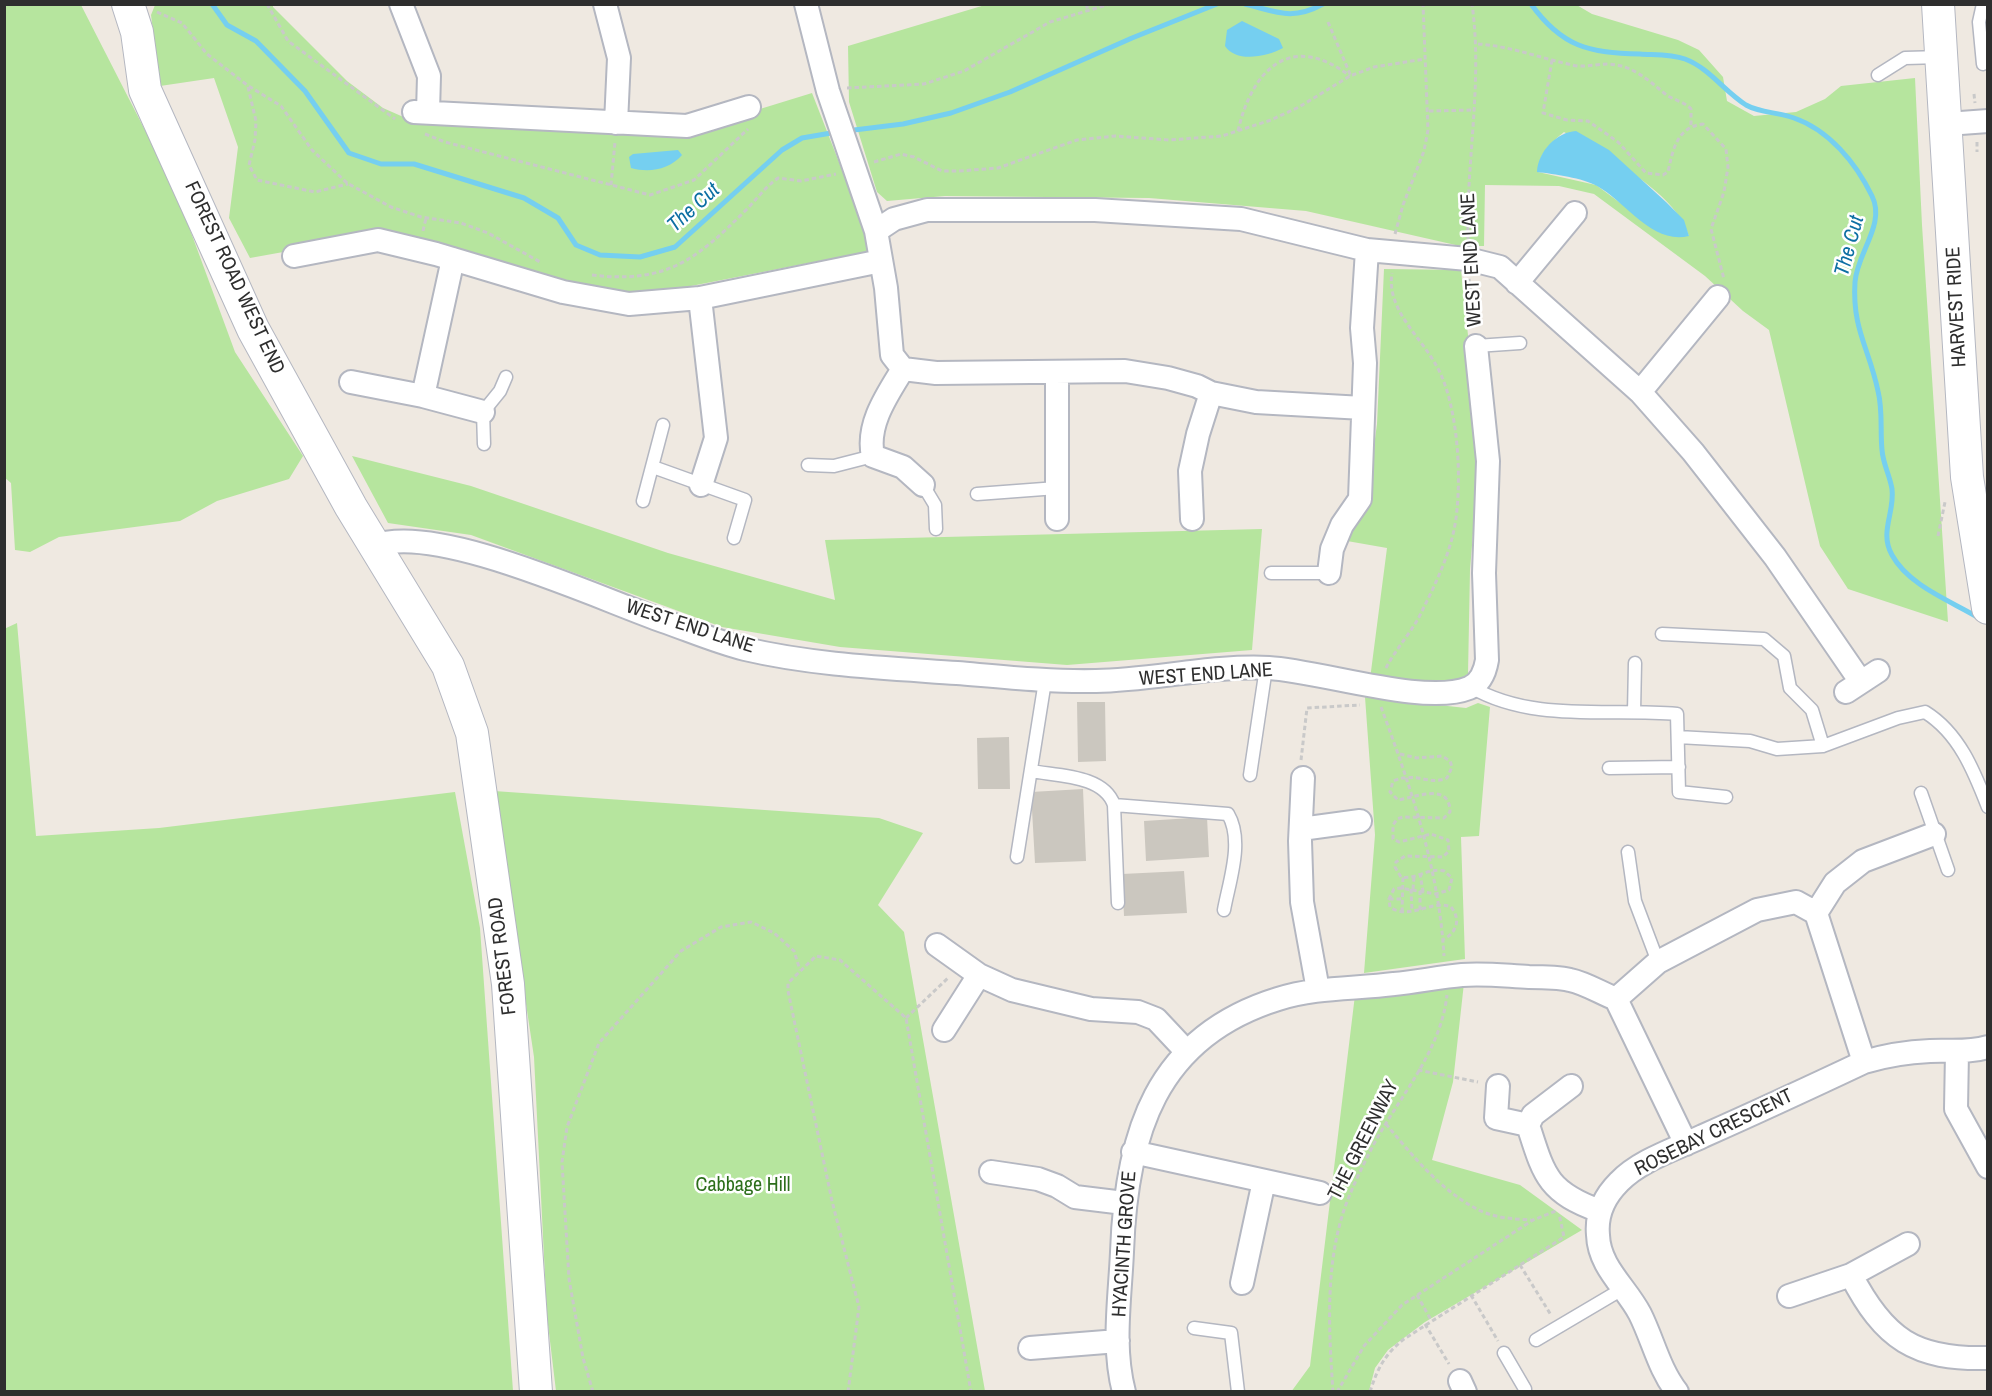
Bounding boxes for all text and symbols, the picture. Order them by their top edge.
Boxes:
street label: FOREST ROAD WEST END [179,178,289,378]
water label: The Cut [663,178,725,238]
street label: WEST END LANE [1457,192,1487,328]
water label: The Cut [1830,213,1870,279]
street label: HARVEST RIDE [1942,246,1972,368]
street label: WEST END LANE [623,595,757,659]
street label: WEST END LANE [1138,658,1274,692]
street label: FOREST ROAD [484,896,522,1016]
street label: THE GREENWAY [1324,1076,1404,1204]
street label: ROSEBAY CRESCENT [1631,1084,1797,1182]
street label: HYACINTH GROVE [1108,1170,1142,1318]
park label: Cabbage Hill [696,1174,790,1198]

